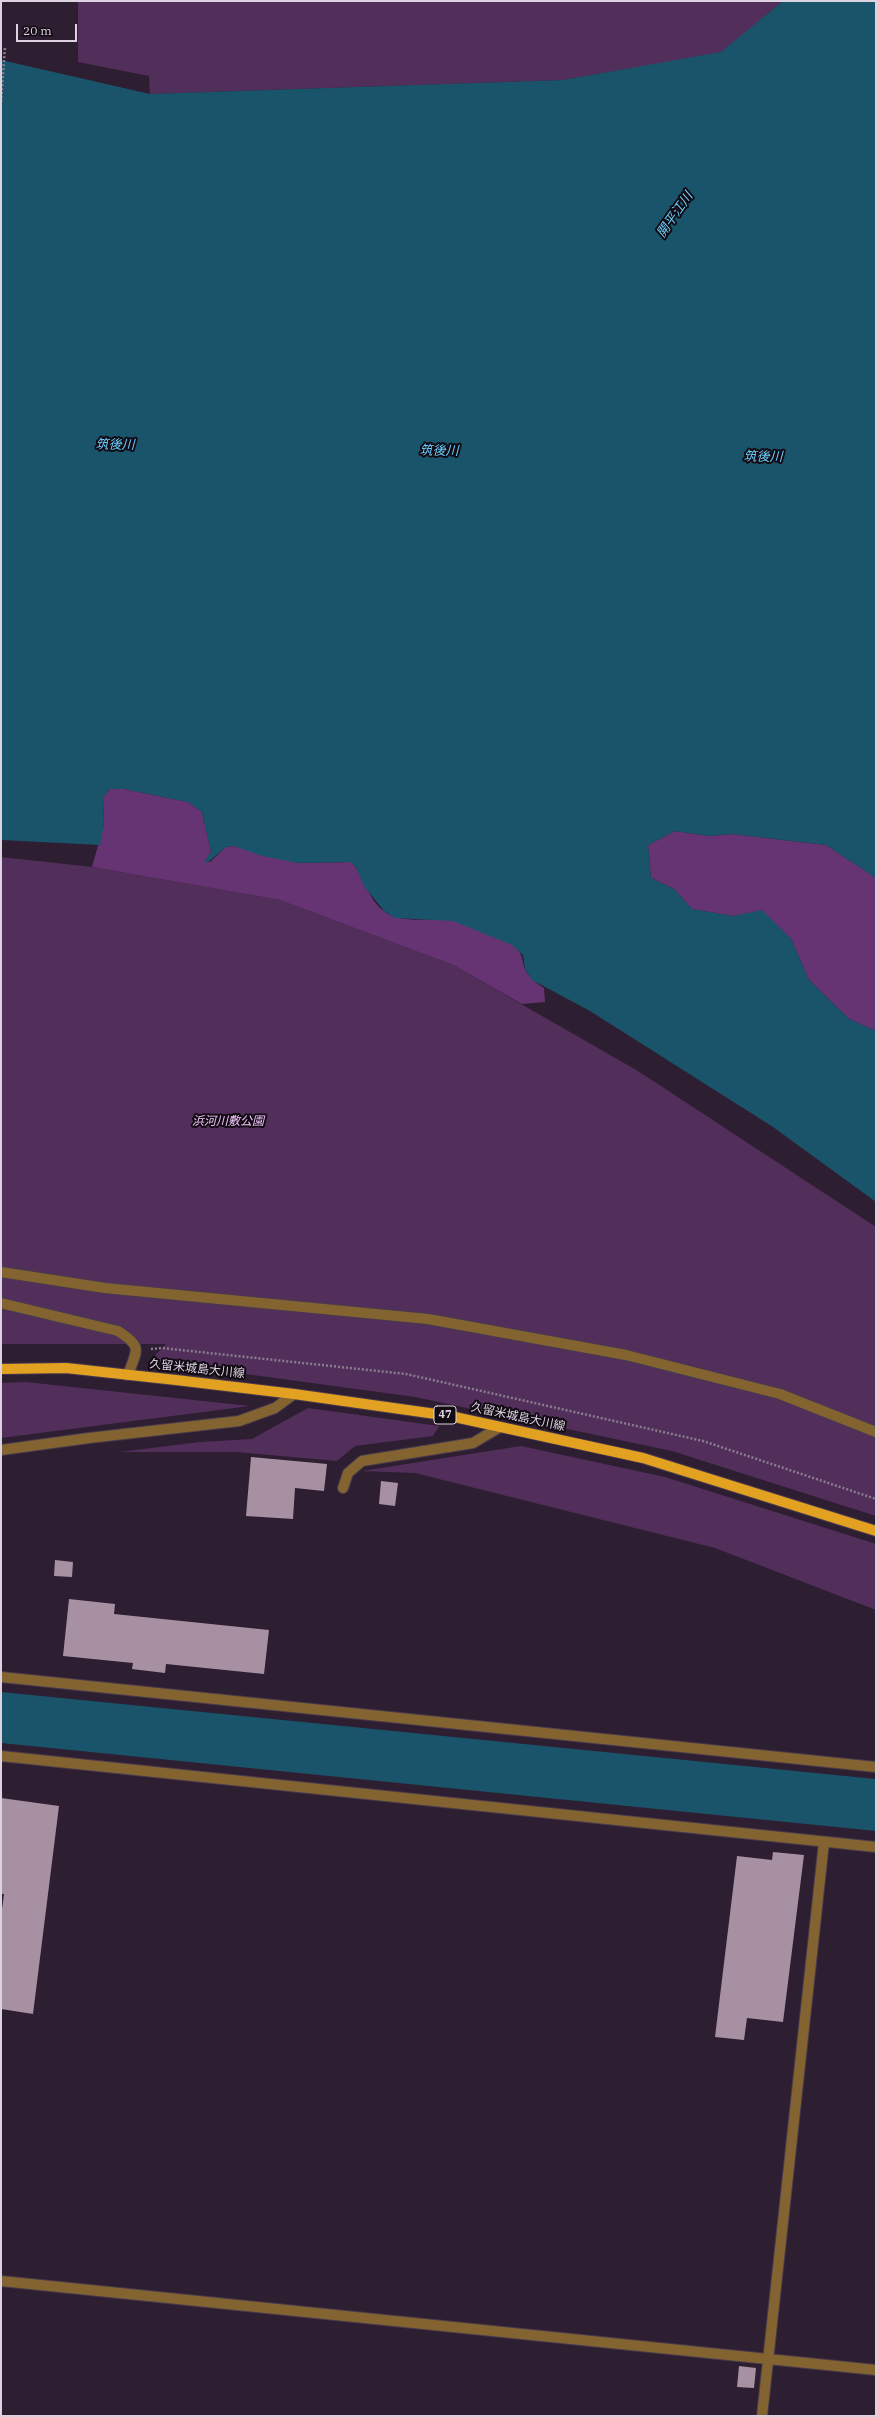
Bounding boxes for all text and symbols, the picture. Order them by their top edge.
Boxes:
scale bar [18,16,79,42]
text: 20 m [23,23,52,38]
water label: 開平江川 [654,189,696,241]
water label: 筑後川 [95,437,135,453]
water label: 筑後川 [419,443,459,459]
water label: 筑後川 [743,449,783,465]
park label: 浜河川敷公園 [192,1115,264,1129]
street label: 久留米城島大川線 [149,1357,245,1381]
street label: 久留米城島大川線 [470,1400,566,1434]
road number: 47 [434,1406,456,1424]

